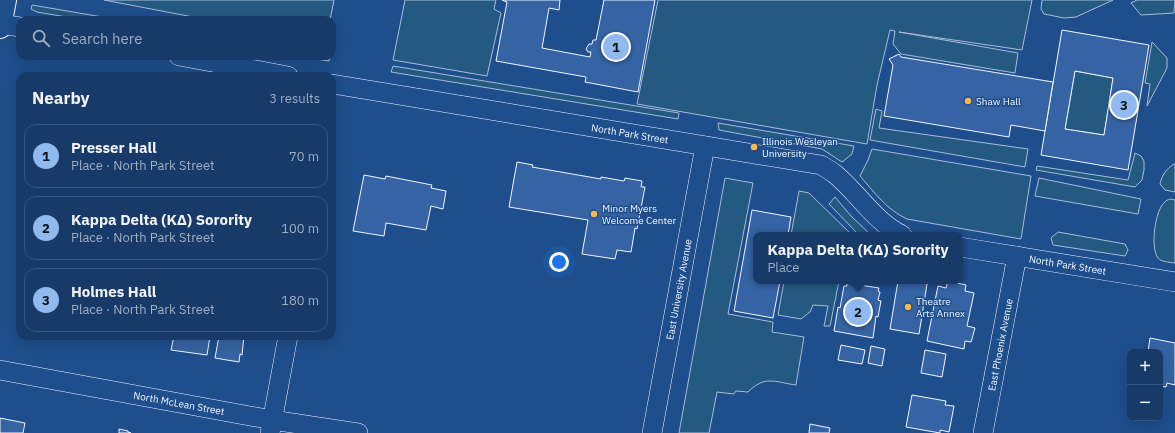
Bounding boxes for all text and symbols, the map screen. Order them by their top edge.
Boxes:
search box [16,16,336,60]
icon: search [30,27,52,49]
text: Search here [62,29,142,48]
pin: 1 [603,32,629,62]
text: Nearby [32,87,90,109]
text: 3 results [269,90,320,107]
pin: 3 [1111,90,1137,120]
place label: Shaw Hall [976,95,1021,108]
marker: Shaw Hall [963,96,973,106]
street label: North Park Street [590,121,670,146]
place label: Illinois Wesleyan University [762,135,838,160]
text: Presser Hall [71,138,157,157]
marker: Illinois Wesleyan University [749,142,759,152]
text: 1 [42,148,50,165]
text: 70 m [289,148,319,165]
text: Place · North Park Street [71,157,215,174]
place label: Minor Myers Welcome Center [602,202,676,227]
marker: Minor Myers Welcome Center [589,209,599,219]
text: Kappa Delta (ΚΔ) Sorority [71,210,252,229]
text: 2 [42,220,50,237]
text: 100 m [281,220,319,237]
text: Place · North Park Street [71,229,215,246]
popup [753,232,963,284]
street label: East University Avenue [663,237,694,341]
text: Kappa Delta (ΚΔ) Sorority [767,240,949,259]
your location [549,252,569,272]
street label: North Park Street [1028,252,1108,277]
text: Place [767,259,799,276]
text: Holmes Hall [71,282,156,301]
text: 3 [42,292,50,309]
text: 180 m [281,292,319,309]
place label: Theatre Arts Annex [916,295,965,320]
pin: 2 [845,297,871,327]
street label: East Phoenix Avenue [985,297,1015,392]
text: Place · North Park Street [71,301,215,318]
marker: Theatre Arts Annex [903,302,913,312]
map controls [1127,349,1163,421]
button: + [1127,349,1163,385]
button: − [1127,385,1163,421]
street label: North McLean Street [132,388,226,418]

